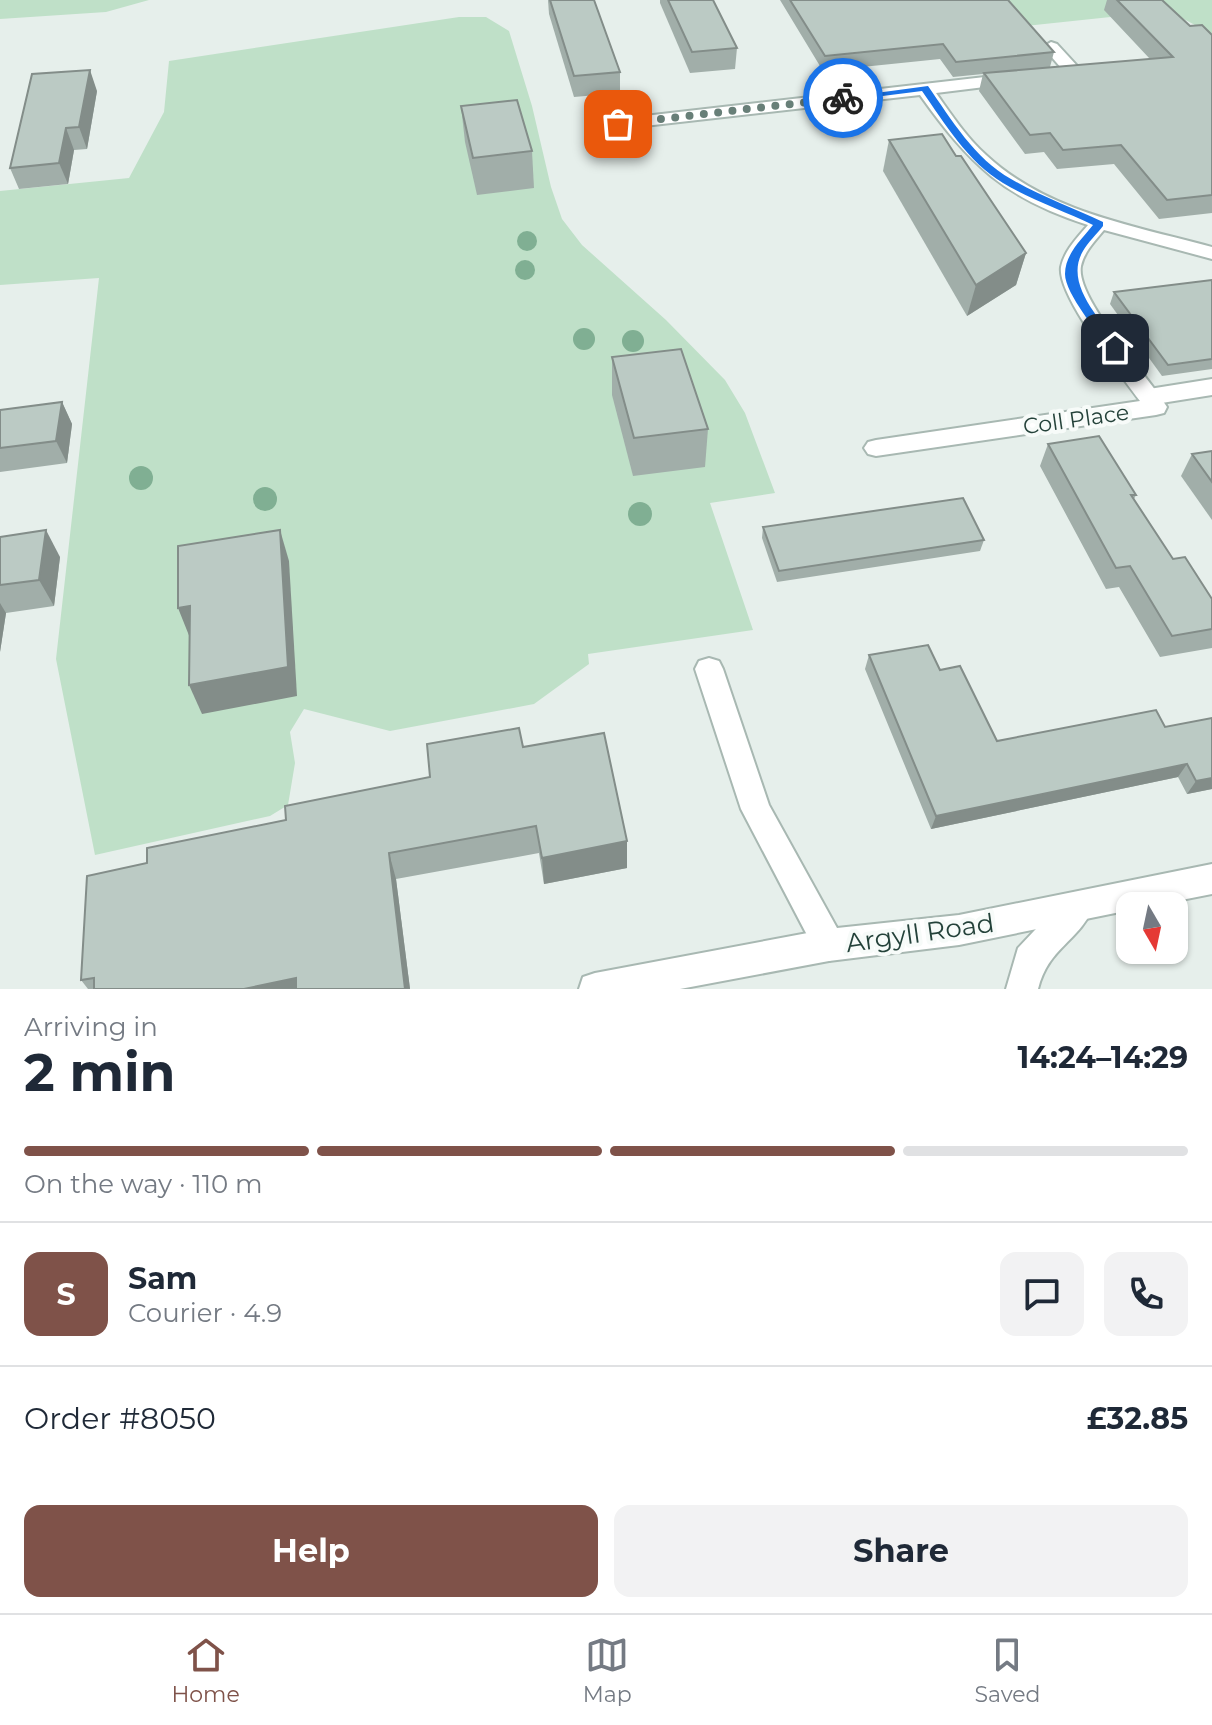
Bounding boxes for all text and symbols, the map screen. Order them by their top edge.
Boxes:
courier [803,58,883,138]
icon: bike [821,76,865,120]
pin [584,90,652,158]
icon: bag [596,102,640,146]
pin [1081,314,1149,382]
icon: home [1093,326,1137,370]
street label: Coll Place [1021,399,1131,440]
north arrow [1116,892,1188,964]
map controls [1116,892,1188,964]
street label: Argyll Road [844,907,996,959]
text: Arriving in [24,1011,158,1043]
text: 14:24–14:29 [1017,1039,1188,1076]
text: 2 min [24,1041,176,1104]
text: On the way · 110 m [24,1168,263,1200]
button: chat [1000,1252,1084,1336]
button: phone [1104,1252,1188,1336]
text: Sam [128,1260,197,1297]
text: S [56,1276,76,1313]
text: Courier · 4.9 [128,1297,282,1329]
text: Order #8050 [24,1400,216,1437]
text: £32.85 [1087,1400,1188,1437]
button: Help [24,1505,598,1597]
button: Share [614,1505,1188,1597]
tab: Home [171,1633,240,1708]
tab: Map [583,1633,632,1708]
tab: Saved [974,1633,1041,1708]

